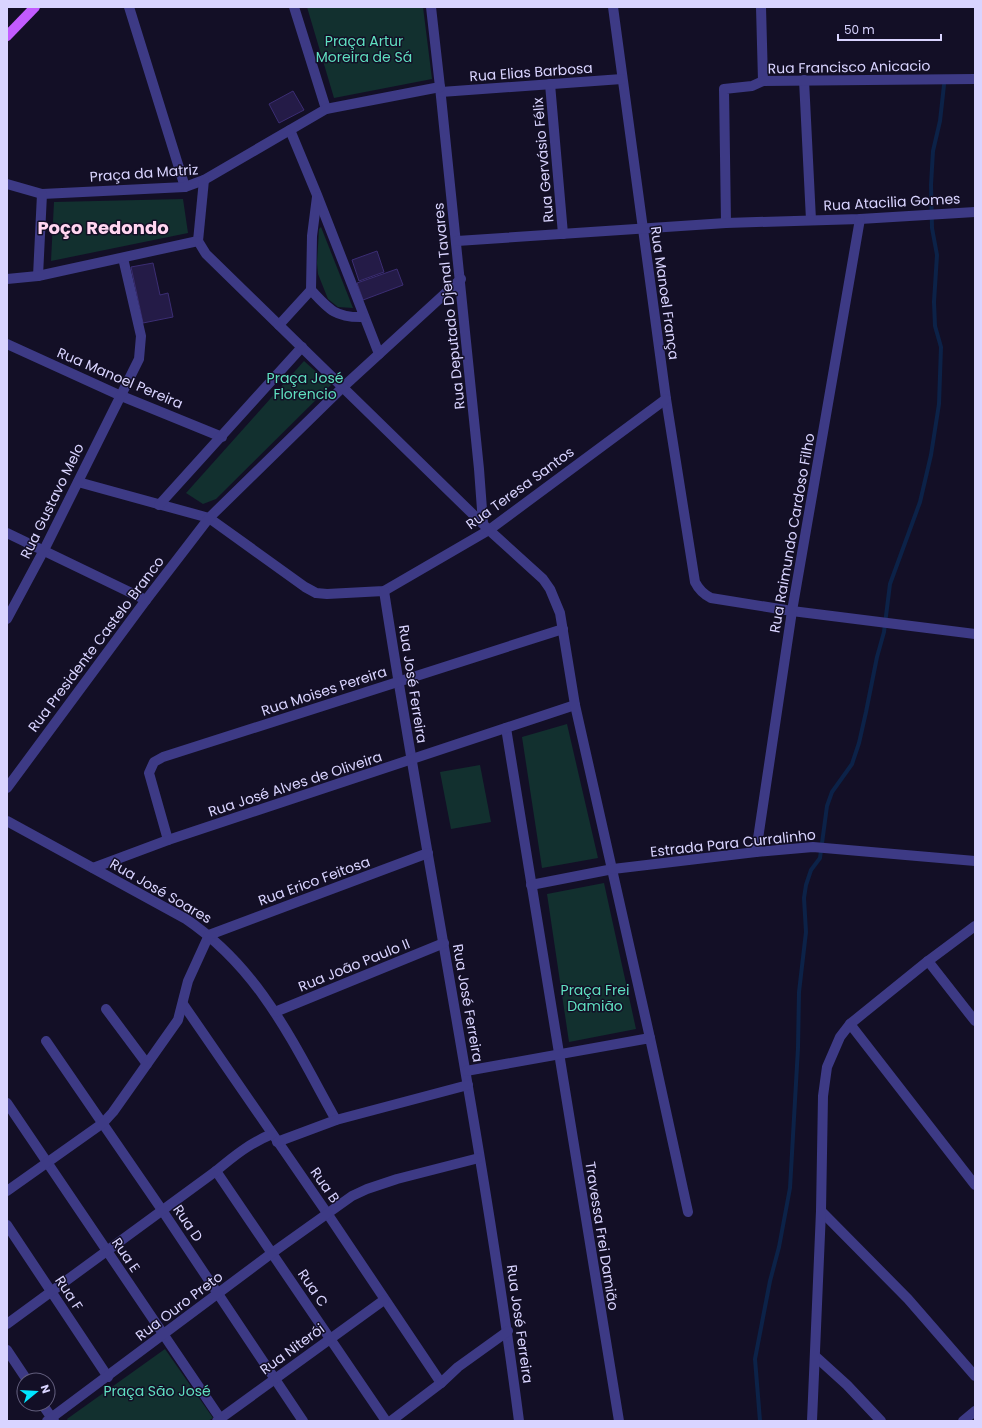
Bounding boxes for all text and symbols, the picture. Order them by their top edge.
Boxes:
scale bar [838,16,941,42]
text: 50 m [844,21,875,38]
park label: Praça Artur Moreira de Sá [316,31,412,67]
street label: Rua Francisco Anicacio [768,56,930,78]
street label: Rua Elias Barbosa [469,58,593,86]
street label: Rua Gervásio Félix [528,96,558,223]
street label: Praça da Matriz [89,159,199,187]
street label: Rua Atacilia Gomes [823,188,961,216]
street label: Rua Deputado Djenal Tavares [428,202,470,410]
district label: Poço Redondo [37,215,169,240]
street label: Rua Manoel França [646,225,684,361]
street label: Rua Manoel Pereira [54,342,186,414]
park label: Praça José Florencio [267,368,344,404]
street label: Rua Raimundo Cardoso Filho [765,432,819,634]
street label: Rua Gustavo Melo [15,440,89,562]
street label: Rua Teresa Santos [462,442,578,534]
street label: Rua Presidente Castelo Branco [23,552,169,736]
street label: Rua José Ferreira [394,623,432,745]
street label: Rua Moises Pereira [259,661,389,721]
street label: Rua José Alves de Oliveira [206,746,384,822]
street label: Estrada Para Curralinho [649,824,817,862]
street label: Rua Erico Feitosa [255,851,373,911]
street label: Rua José Soares [106,854,216,928]
street label: Rua João Paulo II [295,933,413,997]
street label: Rua José Ferreira [448,942,488,1064]
park label: Praça Frei Damião [561,980,629,1016]
street label: Travessa Frei Damião [580,1160,624,1312]
street label: Rua B [306,1163,344,1207]
street label: Rua D [168,1201,208,1245]
street label: Rua E [107,1234,145,1276]
street label: Rua José Ferreira [502,1263,538,1385]
street label: Rua C [293,1265,333,1311]
street label: Rua Ouro Preto [131,1267,227,1345]
street label: Rua F [50,1272,88,1314]
street label: Rua Niterói [256,1319,328,1379]
north arrow [16,1372,56,1412]
park label: Praça São José [103,1381,211,1401]
text: N [37,1382,54,1395]

